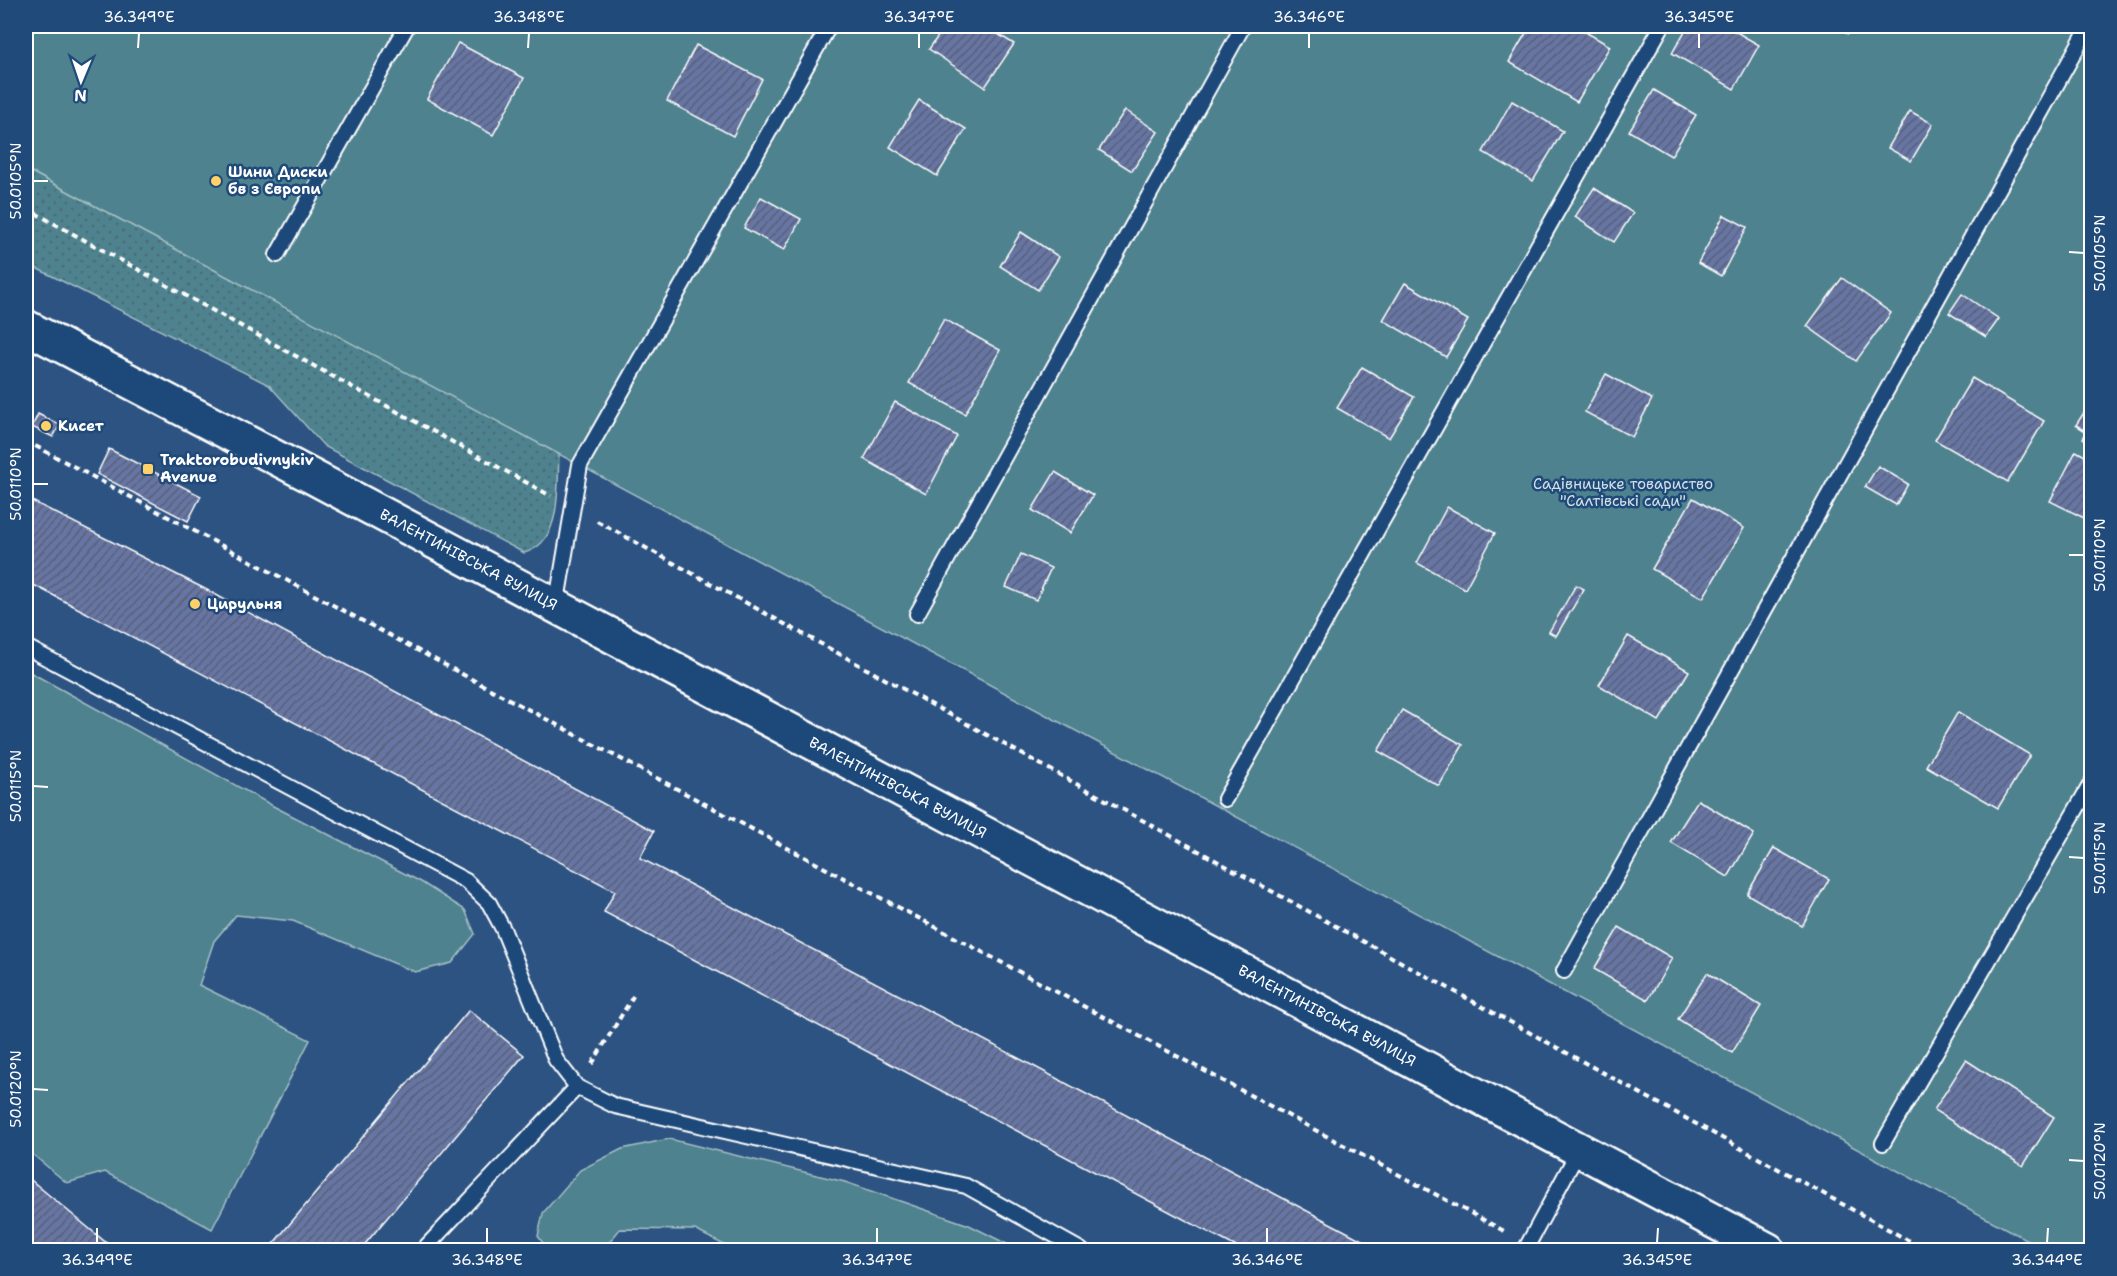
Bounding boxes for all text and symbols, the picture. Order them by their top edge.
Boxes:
text: 36.349°E [103,7,175,27]
text: 36.348°E [493,7,565,27]
text: 36.347°E [884,7,954,27]
text: 36.346°E [1273,7,1345,27]
text: 36.345°E [1664,7,1734,27]
north arrow [51,51,111,111]
text: N [74,85,87,106]
text: 50.0105°N [6,143,26,219]
place label: Шини Диски бв з Європи [228,162,328,199]
marker: Шини Диски бв з Європи [209,174,223,188]
text: 50.0105°N [2090,215,2110,291]
place label: Кисет [58,416,104,436]
marker: Кисет [39,419,53,433]
text: 50.0110°N [6,447,26,521]
place label: Traktorobudivnykiv Avenue [160,450,314,487]
marker: Traktorobudivnykiv Avenue [141,462,155,476]
park label: Садівницьке товариство "Салтівські сади" [1533,474,1713,511]
street label: ВАЛЕНТИНІВСЬКА ВУЛИЦЯ [376,504,561,615]
text: 50.0110°N [2090,518,2110,592]
place label: Цирульня [207,594,282,614]
marker: Цирульня [188,597,202,611]
street label: ВАЛЕНТИНІВСЬКА ВУЛИЦЯ [805,732,990,843]
text: 50.0115°N [6,750,26,822]
text: 50.0115°N [2090,822,2110,894]
street label: ВАЛЕНТИНІВСЬКА ВУЛИЦЯ [1235,960,1419,1071]
text: 50.0120°N [6,1050,26,1128]
text: 50.0120°N [2090,1122,2110,1200]
text: 36.349°E [61,1250,133,1270]
text: 36.348°E [451,1250,523,1270]
text: 36.347°E [842,1250,912,1270]
text: 36.346°E [1231,1250,1303,1270]
text: 36.345°E [1622,1250,1692,1270]
text: 36.344°E [2011,1250,2083,1270]

